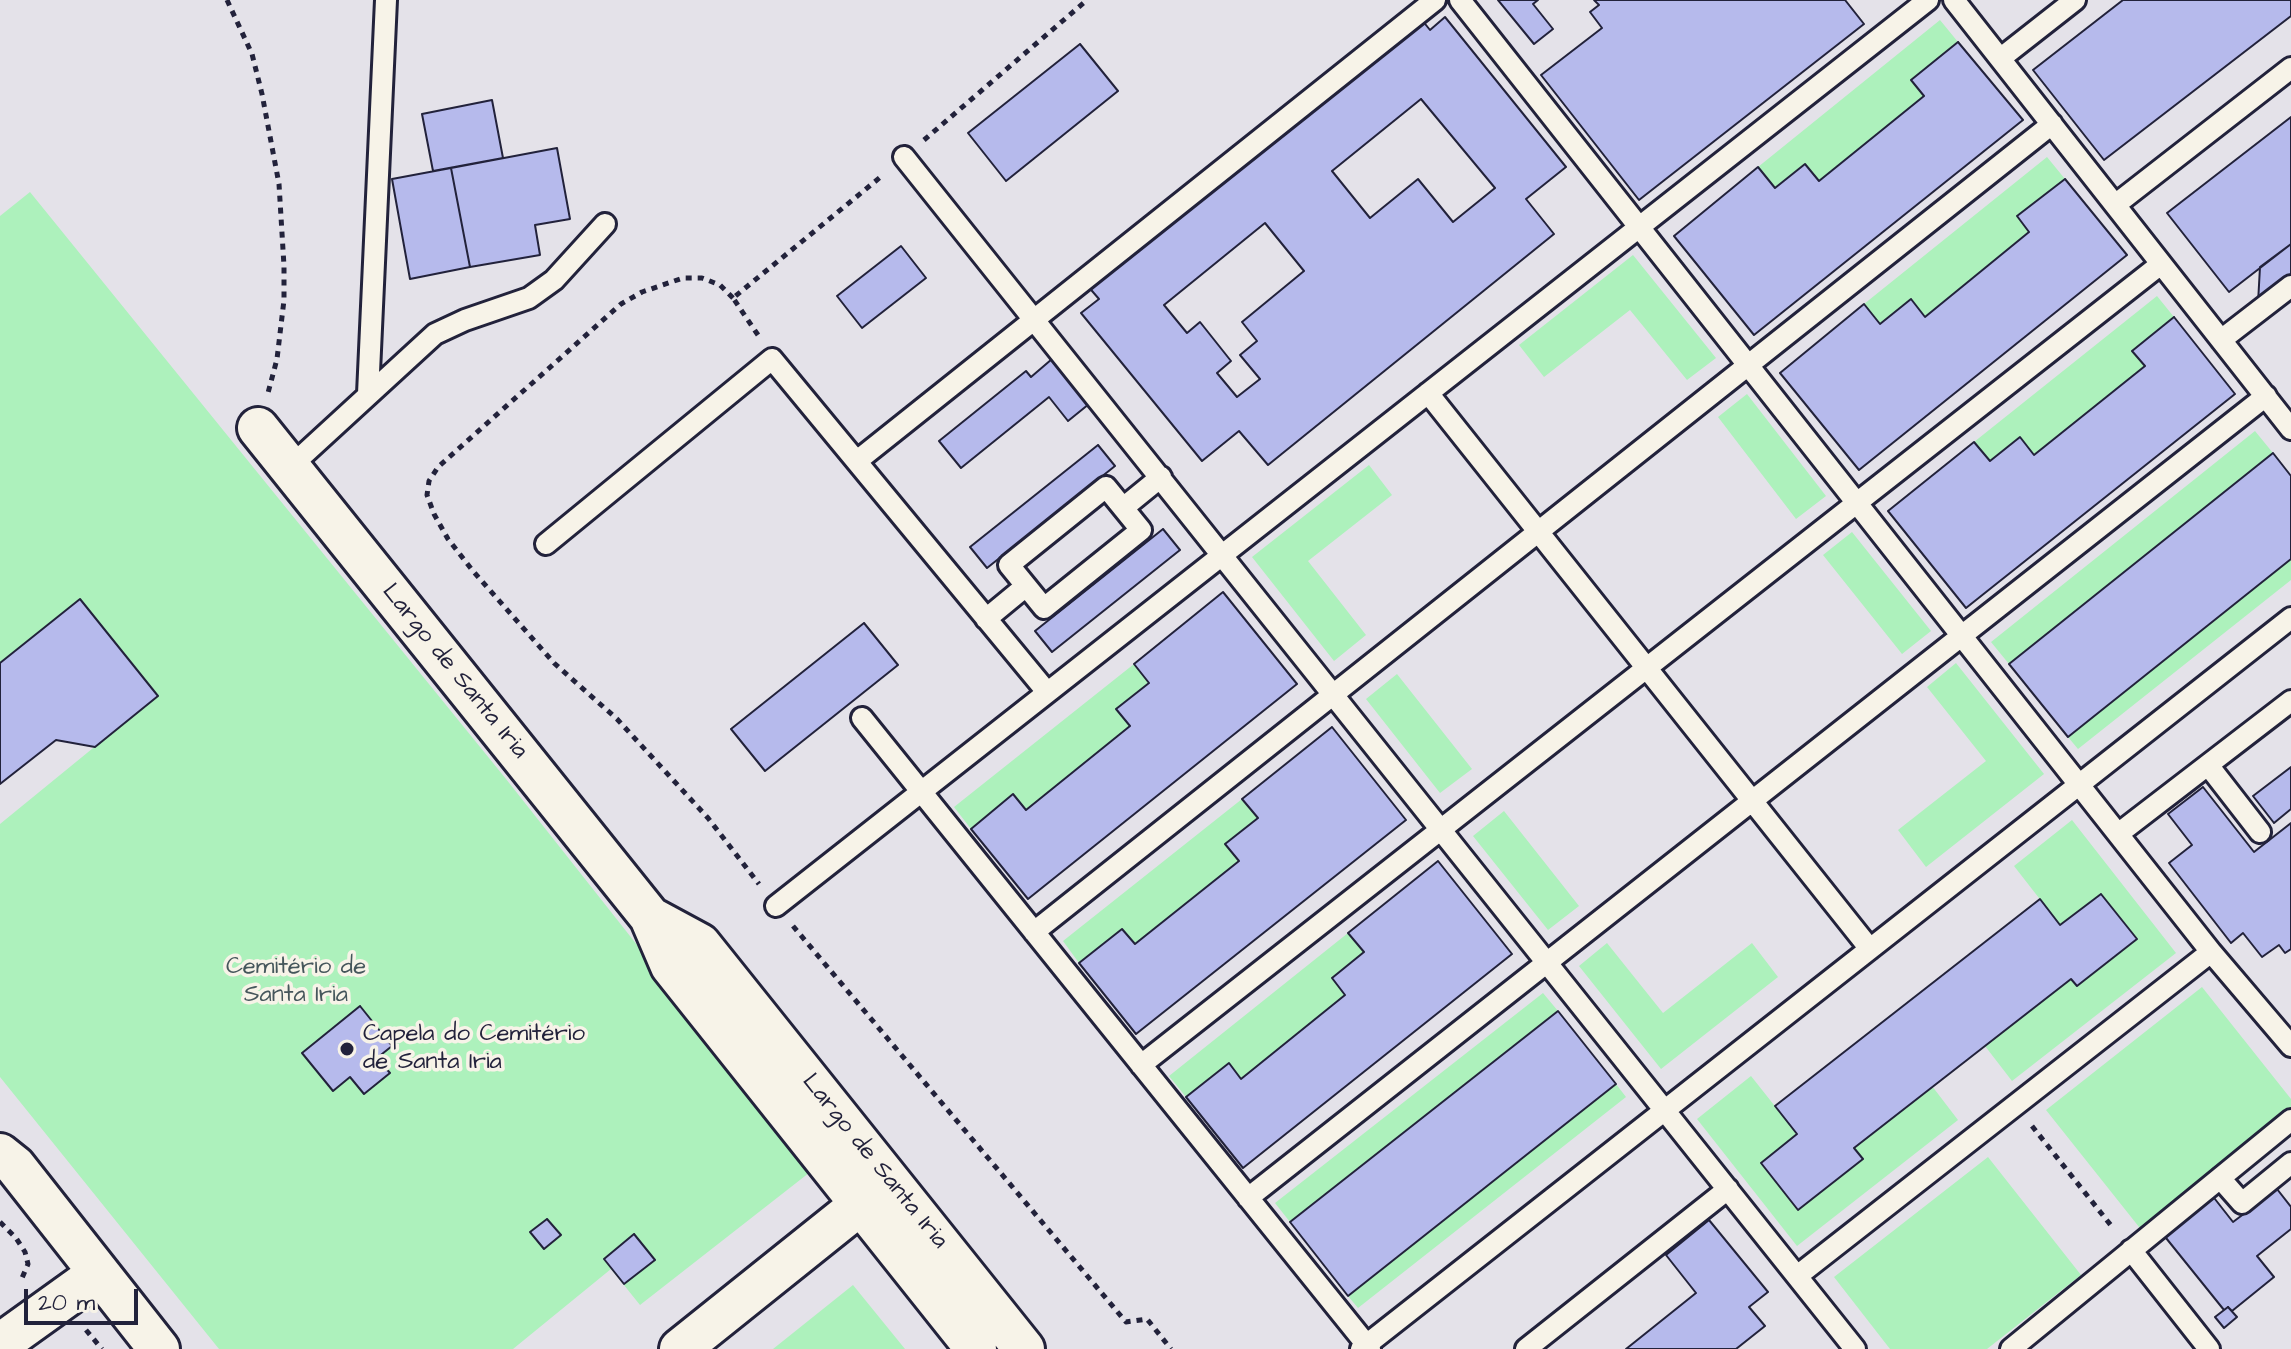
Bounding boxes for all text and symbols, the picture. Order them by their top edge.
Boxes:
street label: Largo de Santa Iria [375,579,533,765]
park label: Cemitério de Santa Iria [226,954,366,1010]
place label: Capela do Cemitério de Santa Iria [363,1021,585,1077]
marker: Capela do Cemitério de Santa Iria [338,1040,356,1058]
street label: Largo de Santa Iria [795,1069,953,1255]
scale bar [28,1273,142,1323]
text: 20 m [38,1286,95,1320]

